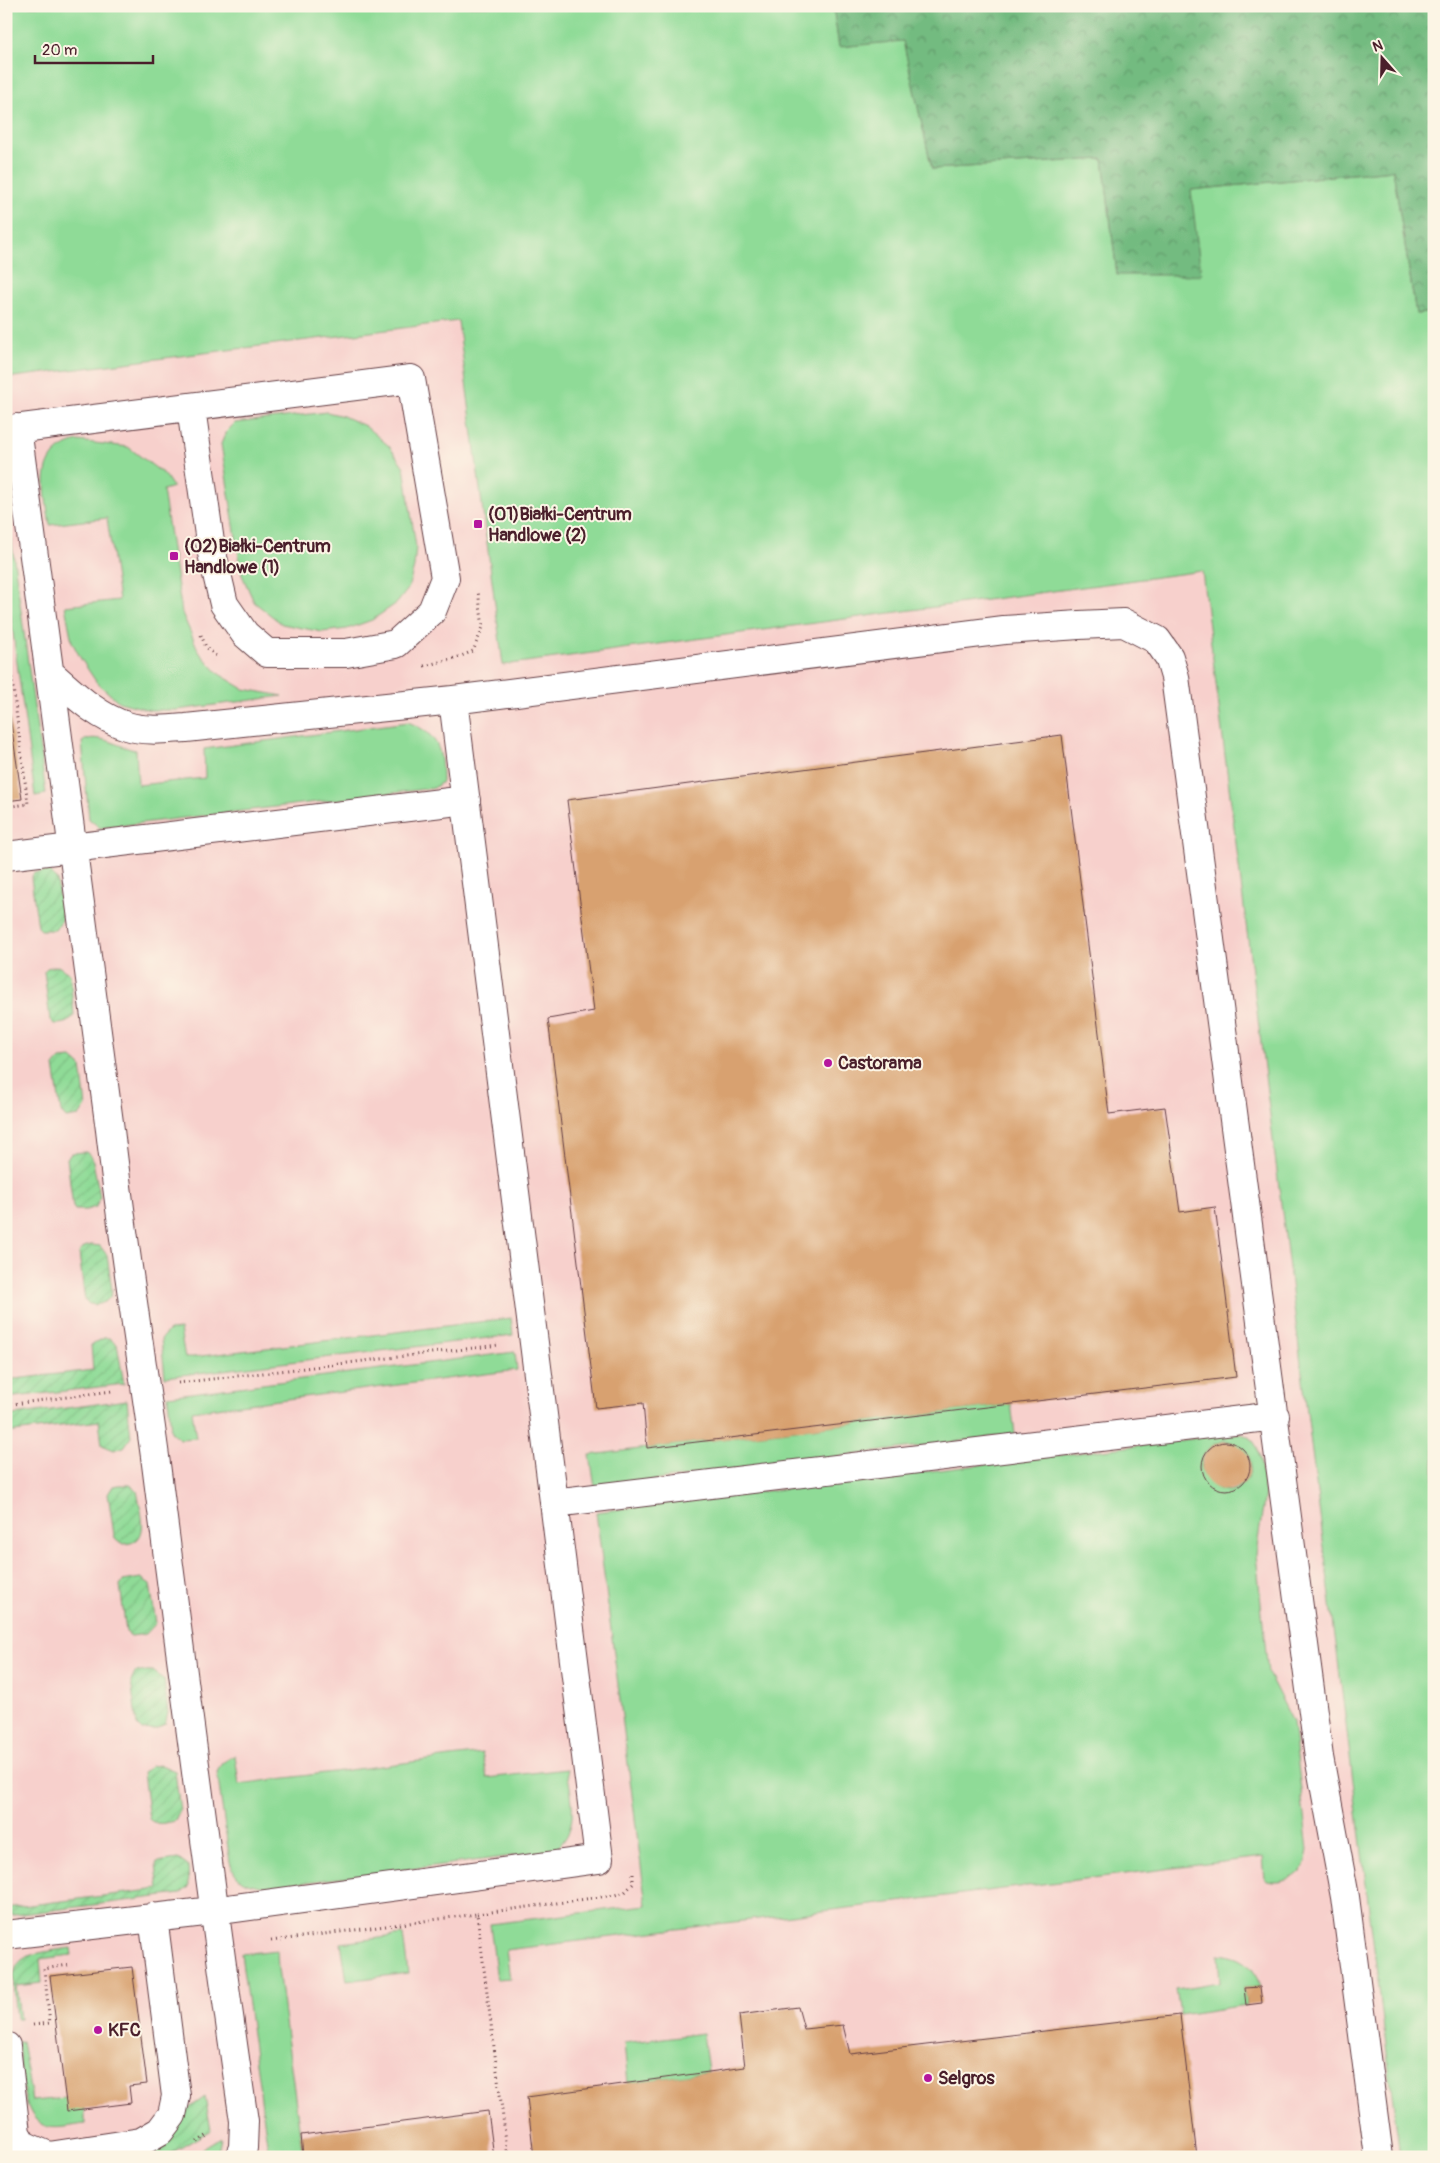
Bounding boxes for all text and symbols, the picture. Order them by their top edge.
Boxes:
scale bar [35,32,152,64]
north arrow [1358,32,1408,82]
text: N [1370,37,1385,56]
text: 20 m [42,41,77,60]
place label: (01)Białki-Centrum Handlowe (2) [488,503,632,547]
marker: (01)Białki-Centrum Handlowe (2) [472,518,484,530]
place label: (02)Białki-Centrum Handlowe (1) [184,535,331,579]
marker: (02)Białki-Centrum Handlowe (1) [168,550,180,562]
place label: Castorama [838,1052,922,1075]
marker: Castorama [822,1057,834,1069]
place label: KFC [108,2019,141,2042]
marker: KFC [92,2024,104,2036]
place label: Selgros [938,2067,995,2090]
marker: Selgros [922,2072,934,2084]

